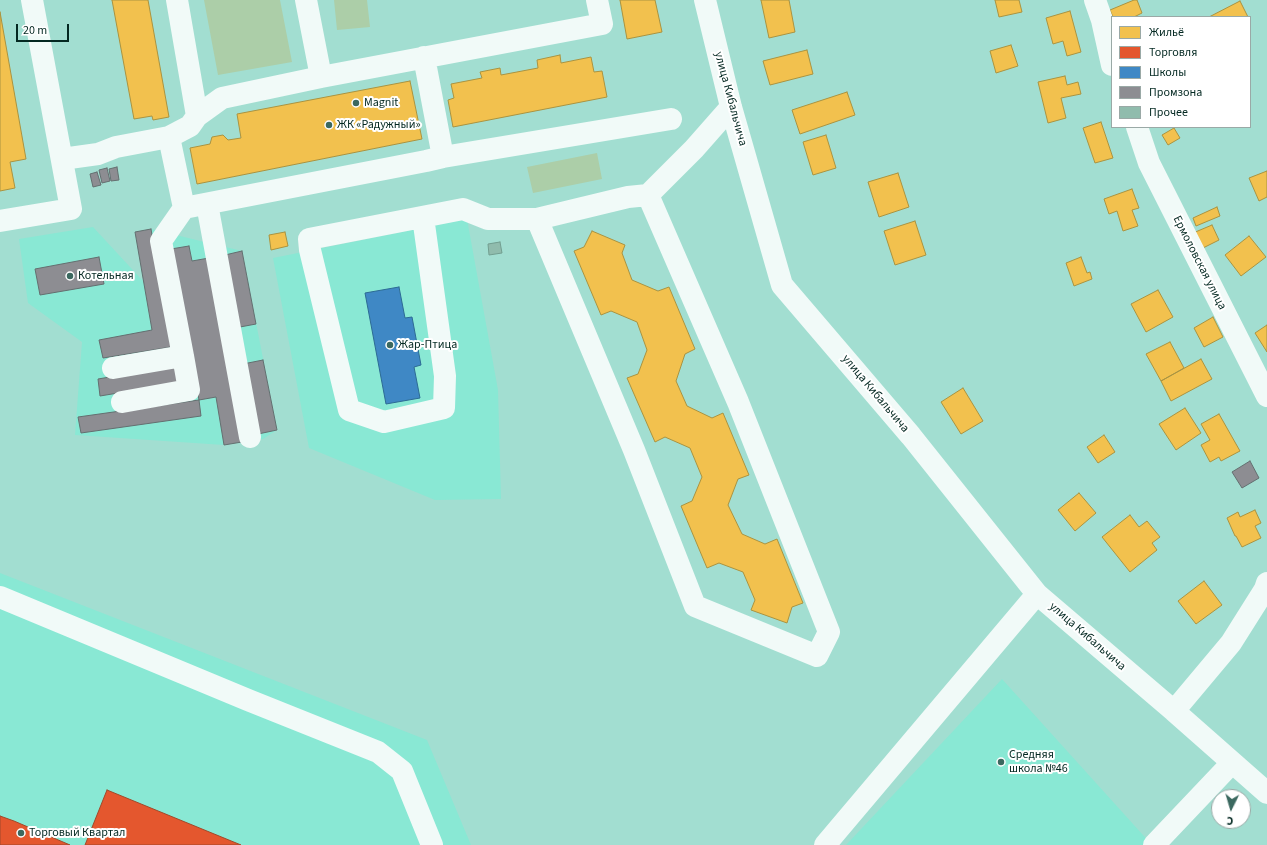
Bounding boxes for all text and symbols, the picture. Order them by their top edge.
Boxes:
scale bar [18,16,71,42]
legend [1111,16,1251,128]
text: 20 m [23,22,47,39]
text: Жильё [1149,24,1184,41]
text: Торговля [1149,44,1197,61]
street label: улица Кибальчича [710,50,750,148]
text: Школы [1149,64,1186,81]
text: Промзона [1149,84,1202,101]
place label: Magnit [364,96,398,110]
marker: Magnit [351,98,361,108]
text: Прочее [1149,104,1188,121]
place label: ЖК «Радужный» [337,118,421,132]
marker: ЖК «Радужный» [324,120,334,130]
street label: Ермоловская улица [1169,214,1229,312]
place label: Котельная [78,269,134,283]
marker: Котельная [65,271,75,281]
place label: Жар-Птица [398,338,457,352]
marker: Жар-Птица [385,340,395,350]
street label: улица Кибальчича [838,352,912,436]
street label: улица Кибальчича [1046,600,1128,674]
place label: Средняя школа №46 [1009,748,1068,776]
marker: Средняя школа №46 [996,757,1006,767]
north arrow [1211,789,1251,829]
text: С [1226,813,1234,828]
place label: Торговый Квартал [29,826,125,840]
marker: Торговый Квартал [16,828,26,838]

